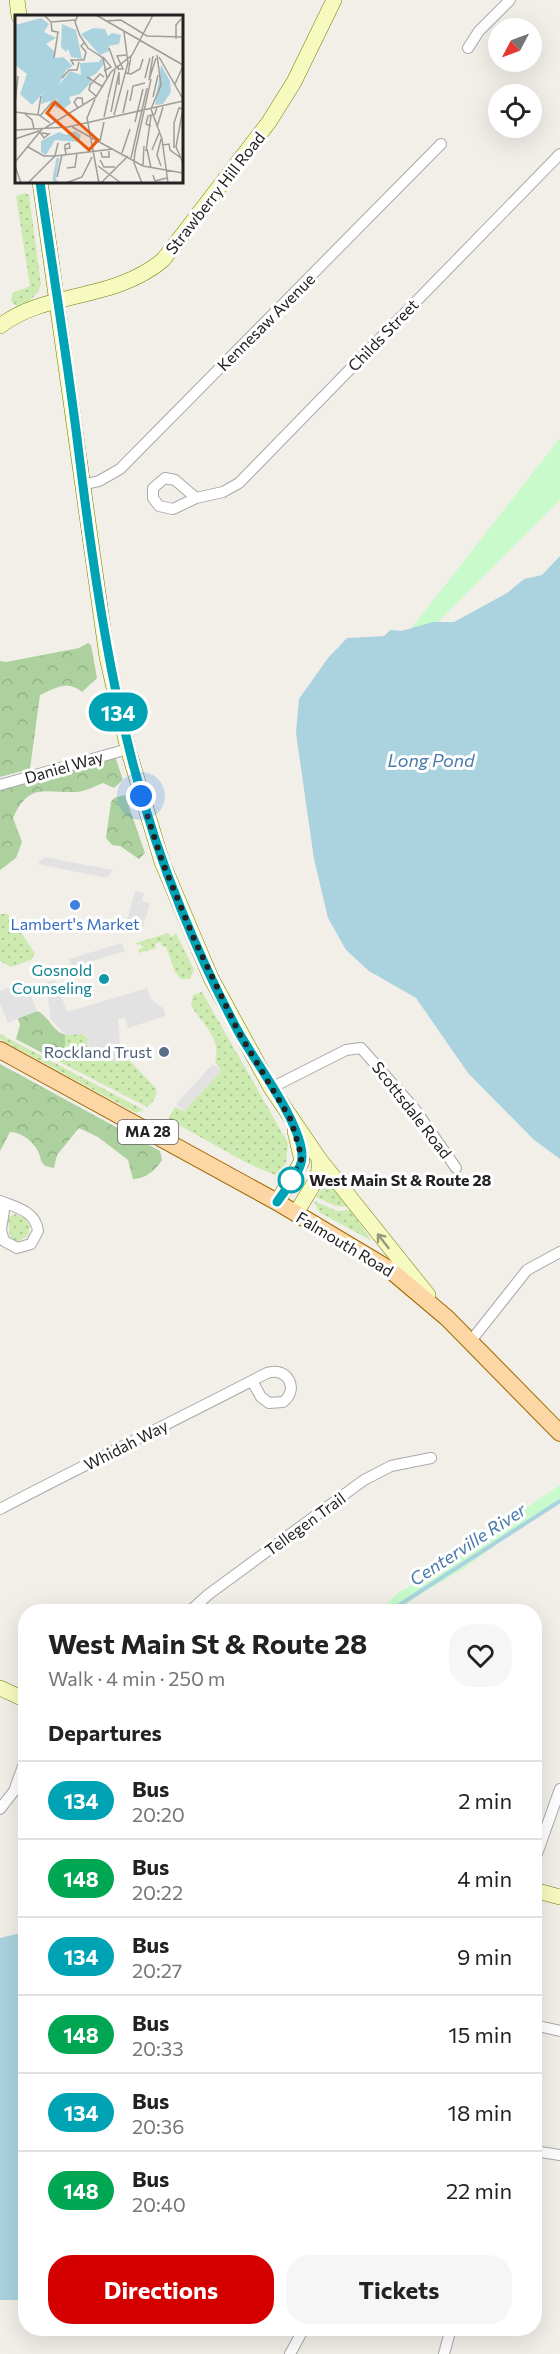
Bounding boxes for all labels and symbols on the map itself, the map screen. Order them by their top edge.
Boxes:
inset map [15,15,183,183]
north arrow [488,18,542,72]
street label: Strawberry Hill Road [161,128,268,258]
street label: Kennesaw Avenue [213,269,318,374]
street label: Childs Street [343,294,422,375]
line badge: 134 [84,692,152,732]
street label: Daniel Way [22,746,105,787]
water label: Long Pond [387,749,475,771]
your location [126,781,156,811]
marker: Lambert's Market [68,898,82,912]
place label: Lambert's Market [10,914,140,933]
place label: Gosnold Counseling [12,960,92,997]
marker: Gosnold Counseling [97,972,111,986]
place label: Rockland Trust [44,1042,152,1061]
marker: Rockland Trust [157,1045,171,1059]
street label: Scottsdale Road [369,1057,456,1162]
road number: MA 28 [118,1120,178,1144]
marker: West Main St & Route 28 [278,1167,304,1193]
place label: West Main St & Route 28 [309,1170,492,1189]
street label: Falmouth Road [293,1207,397,1280]
one-way arrow [376,1233,389,1249]
street label: Whidah Way [81,1415,171,1474]
street label: Tellegen Trail [261,1488,349,1559]
water label: Centerville River [405,1498,531,1590]

